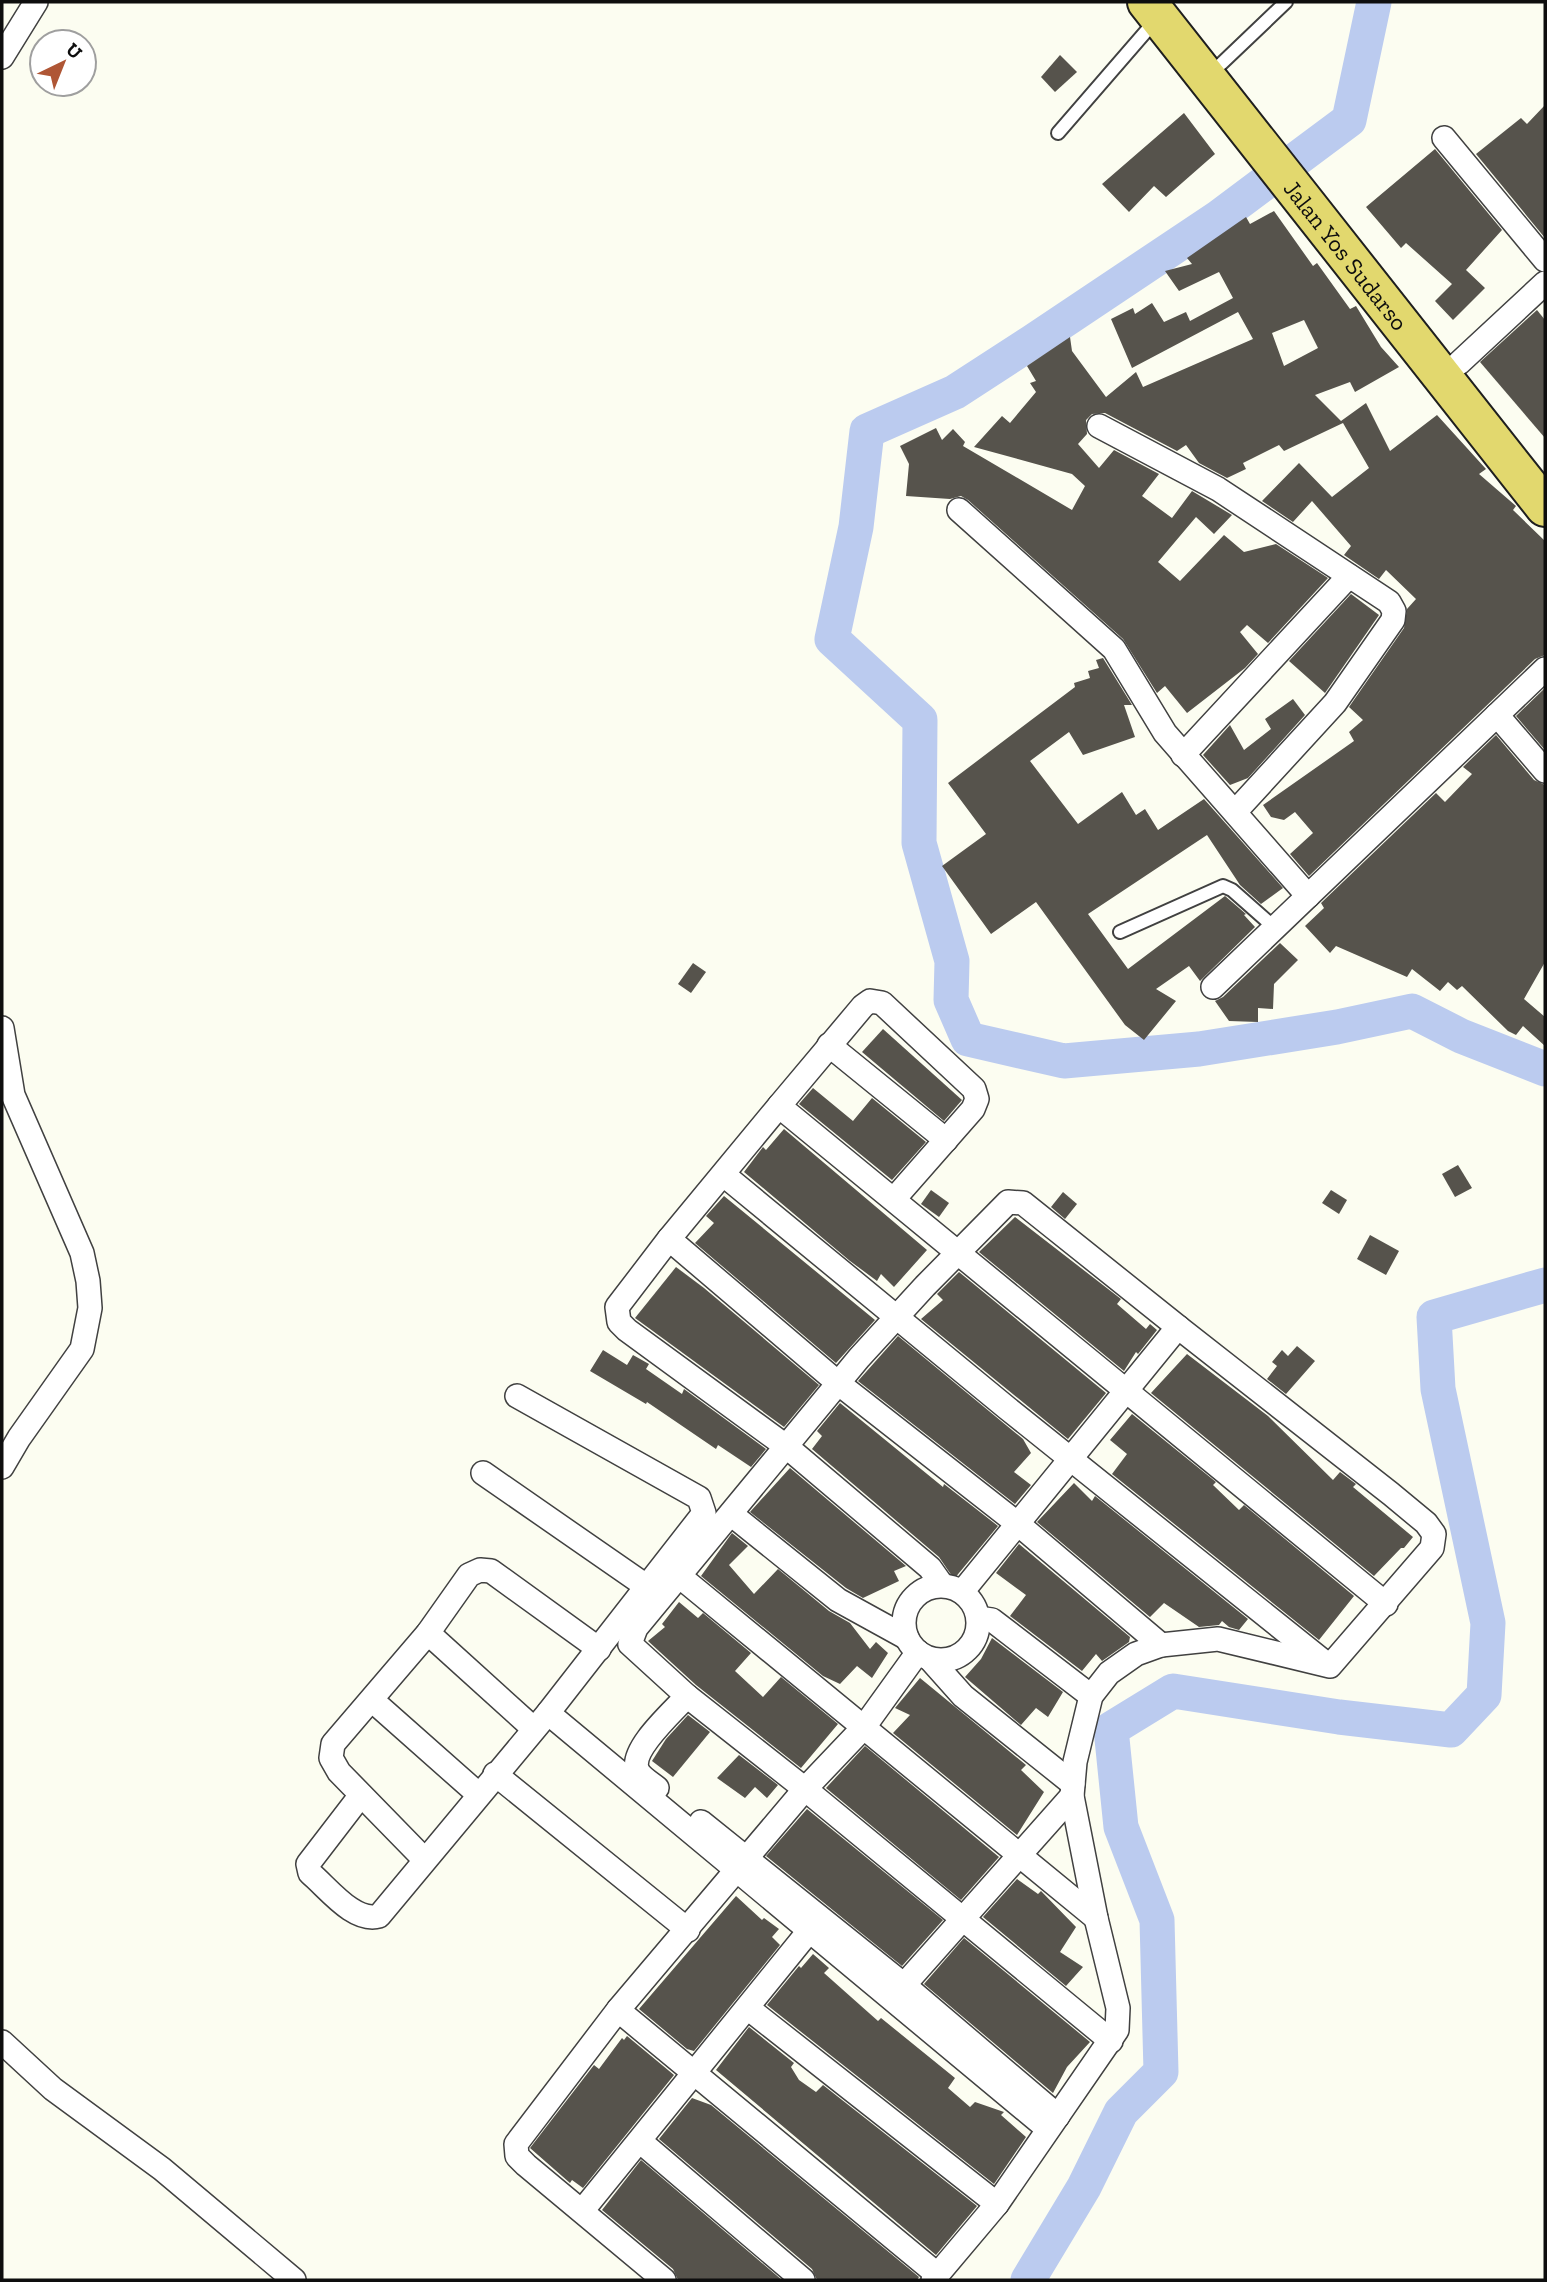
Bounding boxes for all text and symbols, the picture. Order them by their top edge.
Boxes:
north arrow [28,28,98,98]
text: U [61,38,87,64]
street label: Jalan Yos Sudarso [1278,174,1414,336]

